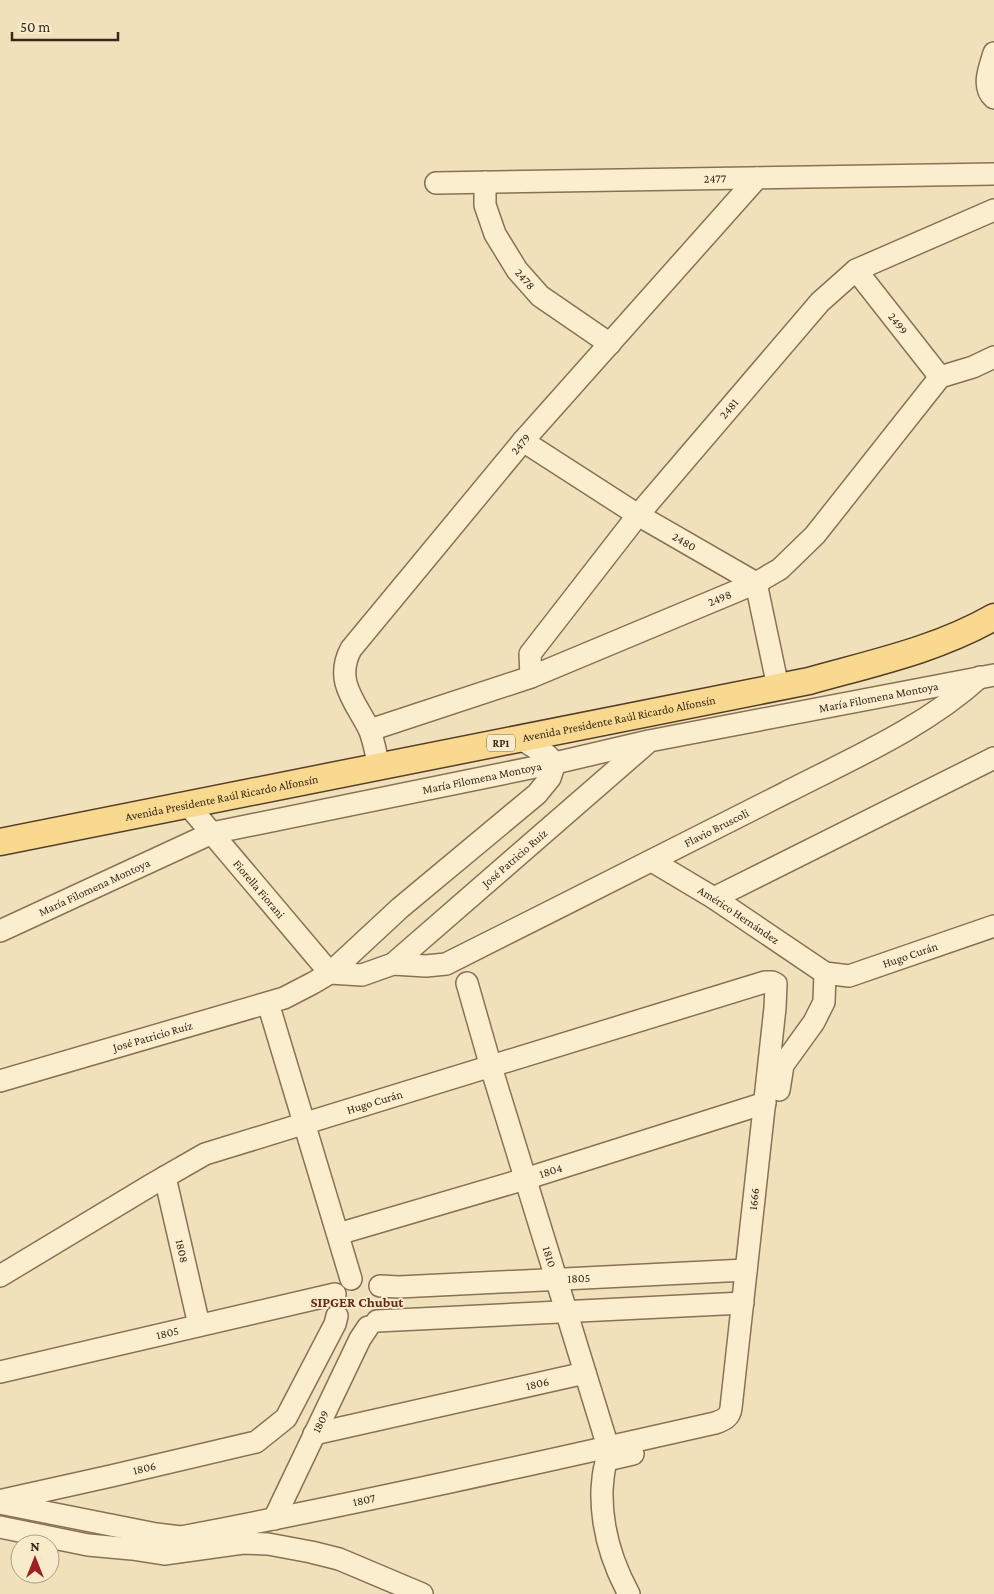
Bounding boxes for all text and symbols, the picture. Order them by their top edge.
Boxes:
scale bar [12,10,119,42]
text: 50 m [20,19,50,35]
street label: 2477 [704,171,727,186]
street label: 2478 [512,266,538,293]
street label: 2499 [885,310,911,337]
street label: 2481 [716,396,741,422]
street label: 2479 [508,431,533,457]
street label: 2480 [670,529,699,554]
street label: 2498 [706,587,734,609]
street label: María Filomena Montoya [818,679,940,715]
street label: Avenida Presidente Raúl Ricardo Alfonsín [521,693,717,745]
road number: RP1 [487,734,515,751]
street label: María Filomena Montoya [421,759,543,797]
street label: Avenida Presidente Raúl Ricardo Alfonsín [124,772,320,824]
street label: Flavio Bruscoli [682,806,751,850]
street label: José Patricio Ruíz [478,826,550,891]
street label: María Filomena Montoya [36,855,153,919]
street label: Fiorella Fiorani [230,857,288,921]
street label: Américo Hernández [695,883,782,947]
street label: Hugo Curán [881,939,940,971]
street label: José Patricio Ruíz [110,1018,194,1055]
street label: Hugo Curán [345,1087,405,1117]
street label: 1804 [538,1161,564,1181]
street label: 1666 [746,1187,762,1211]
street label: 1808 [173,1238,191,1264]
street label: 1810 [540,1245,559,1269]
street label: 1805 [567,1271,591,1286]
district label: SIPGER Chubut [311,1294,404,1310]
street label: 1805 [155,1324,180,1342]
street label: 1806 [524,1374,550,1393]
street label: 1809 [309,1408,332,1435]
street label: 1806 [131,1459,157,1478]
street label: 1807 [352,1491,377,1509]
north arrow [10,1534,60,1584]
text: N [30,1538,40,1554]

